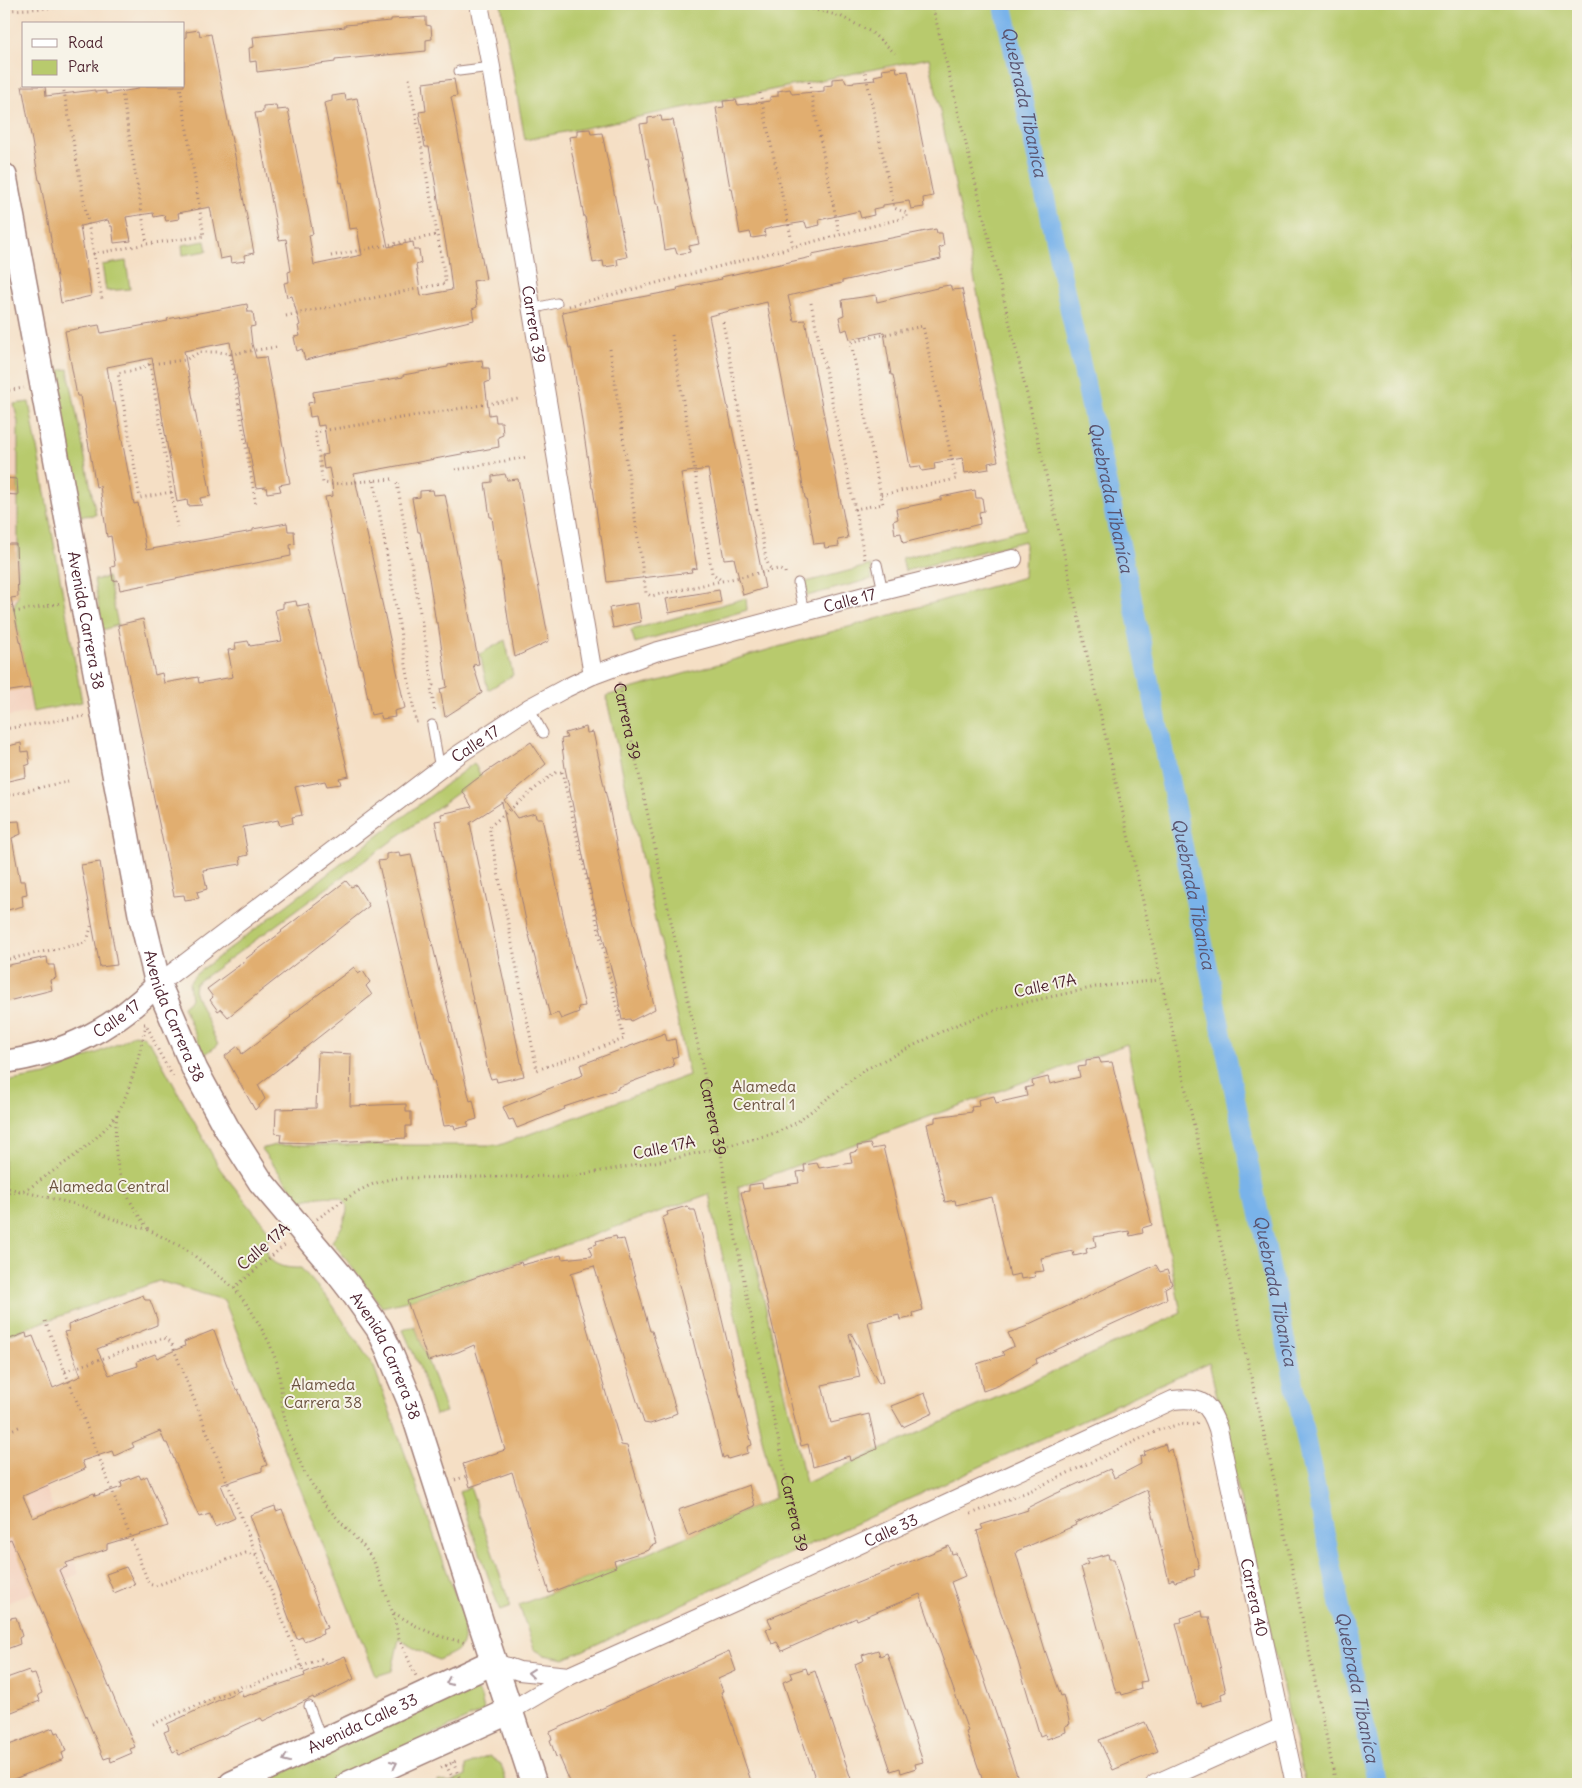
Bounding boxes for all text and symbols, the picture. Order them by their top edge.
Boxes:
legend [22,22,185,88]
water label: Quebrada Tibaníca [997,24,1053,181]
text: Road [68,33,103,52]
text: Park [68,57,99,76]
street label: Carrera 39 [518,284,551,365]
water label: Quebrada Tibaníca [1083,420,1139,577]
street label: Avenida Carrera 38 [64,550,109,691]
street label: Calle 17 [821,583,878,617]
street label: Carrera 39 [609,681,646,762]
street label: Calle 17 [447,720,503,767]
water label: Quebrada Tibaníca [1167,816,1221,973]
street label: Avenida Carrera 38 [140,948,209,1085]
street label: Calle 17A [1012,969,1078,1001]
street label: Calle 17 [89,995,144,1042]
street label: Carrera 39 [695,1076,731,1157]
park label: Alameda Central 1 [732,1076,796,1114]
street label: Calle 17A [631,1131,697,1163]
park label: Alameda Central [49,1176,169,1196]
water label: Quebrada Tibaníca [1249,1213,1303,1370]
street label: Calle 17A [233,1218,293,1274]
street label: Avenida Carrera 38 [346,1288,425,1422]
park label: Alameda Carrera 38 [284,1374,362,1412]
street label: Carrera 39 [776,1473,813,1554]
street label: Calle 33 [861,1509,921,1551]
street label: Carrera 40 [1236,1556,1273,1639]
water label: Quebrada Tibaníca [1331,1609,1385,1766]
one-way arrow [526,1668,534,1679]
one-way arrow [445,1676,454,1687]
street label: Avenida Calle 33 [304,1689,421,1757]
one-way arrow [282,1752,291,1763]
one-way arrow [388,1760,397,1770]

